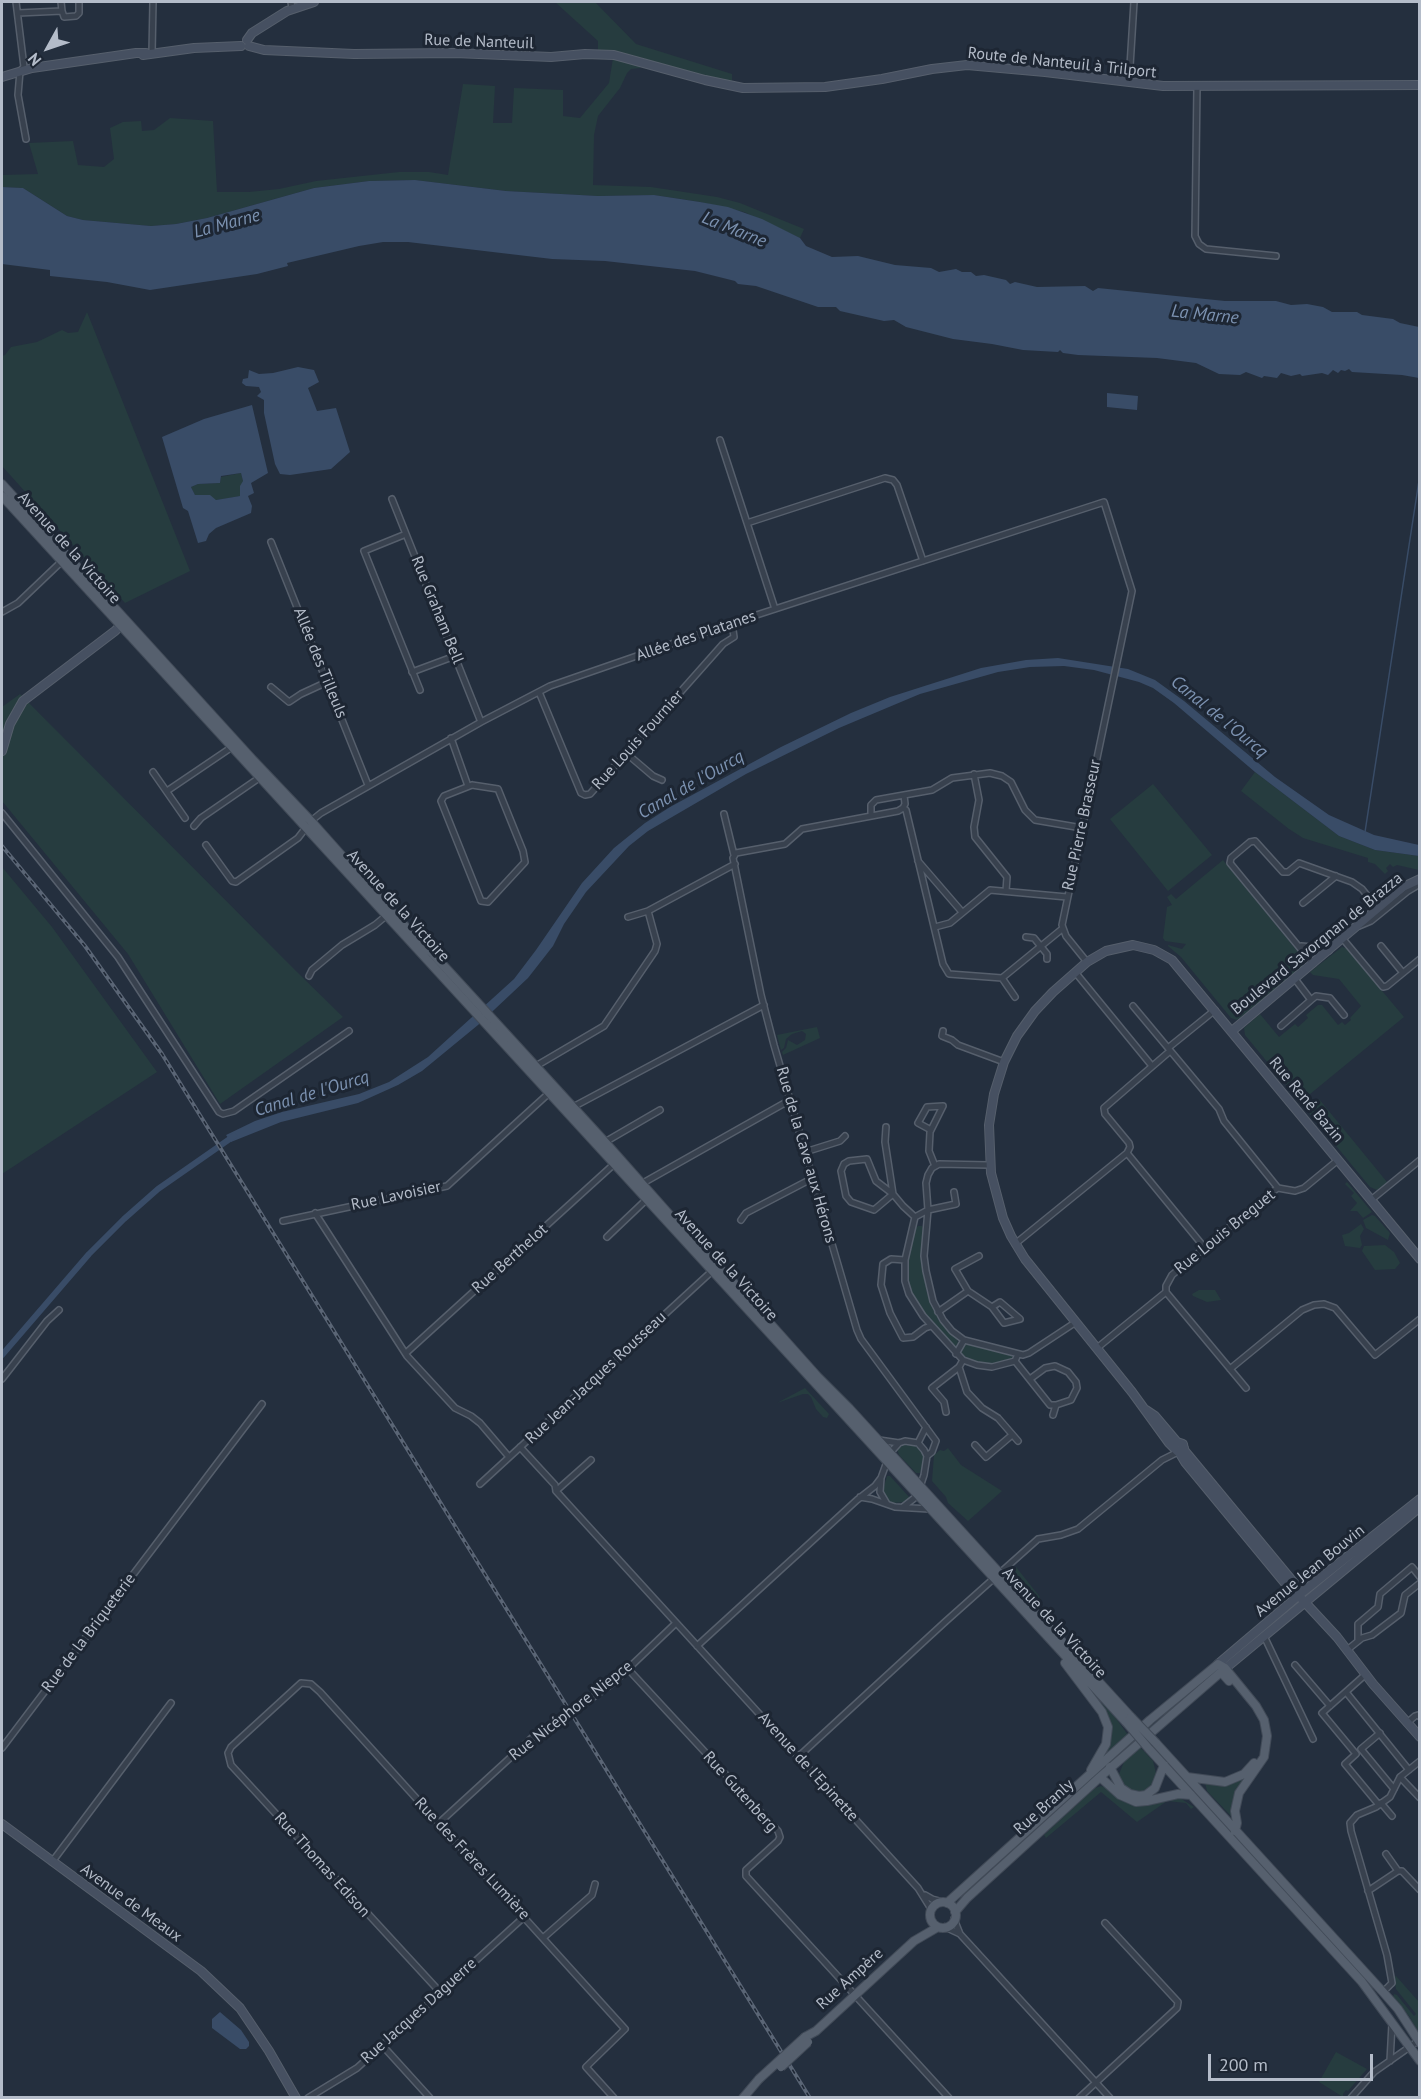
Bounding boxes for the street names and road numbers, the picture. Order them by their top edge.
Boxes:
street label: Rue de Nanteuil [424,30,534,54]
street label: Route de Nanteuil à Trilport [967,44,1157,82]
street label: Avenue de la Victoire [14,488,124,608]
street label: Rue Graham Bell [407,553,467,667]
street label: Allée des Tilleuls [289,605,351,721]
street label: Allée des Platanes [634,607,758,665]
street label: Rue Louis Fournier [588,686,688,794]
street label: Rue Pierre Brasseur [1059,758,1105,892]
street label: Avenue de la Victoire [343,846,453,966]
street label: Boulevard Savorgnan de Brazza [1227,869,1407,1019]
street label: Rue René Bazin [1265,1053,1347,1147]
street label: Rue de la Cave aux Hérons [772,1065,840,1245]
street label: Rue Lavoisier [349,1177,443,1215]
street label: Rue Louis Breguet [1171,1186,1279,1278]
street label: Avenue de la Victoire [671,1205,781,1325]
street label: Rue Berthelot [468,1220,552,1298]
street label: Rue Jean-Jacques Rousseau [522,1308,670,1448]
street label: Avenue Jean Bouvin [1251,1521,1369,1621]
street label: Avenue de la Victoire [998,1564,1110,1682]
street label: Rue de la Briqueterie [38,1570,140,1696]
street label: Rue Nicéphore Niepce [506,1657,636,1765]
street label: Avenue de l'Epinette [754,1708,862,1826]
street label: Rue Gutenberg [699,1748,781,1836]
street label: Rue Branly [1010,1775,1078,1839]
street label: Rue des Frères Lumière [410,1794,534,1924]
street label: Rue Thomas Edison [270,1809,374,1921]
street label: Avenue de Meaux [76,1860,186,1946]
street label: Rue Ampère [813,1944,887,2014]
street label: Rue Jacques Daguerre [357,1954,481,2068]

